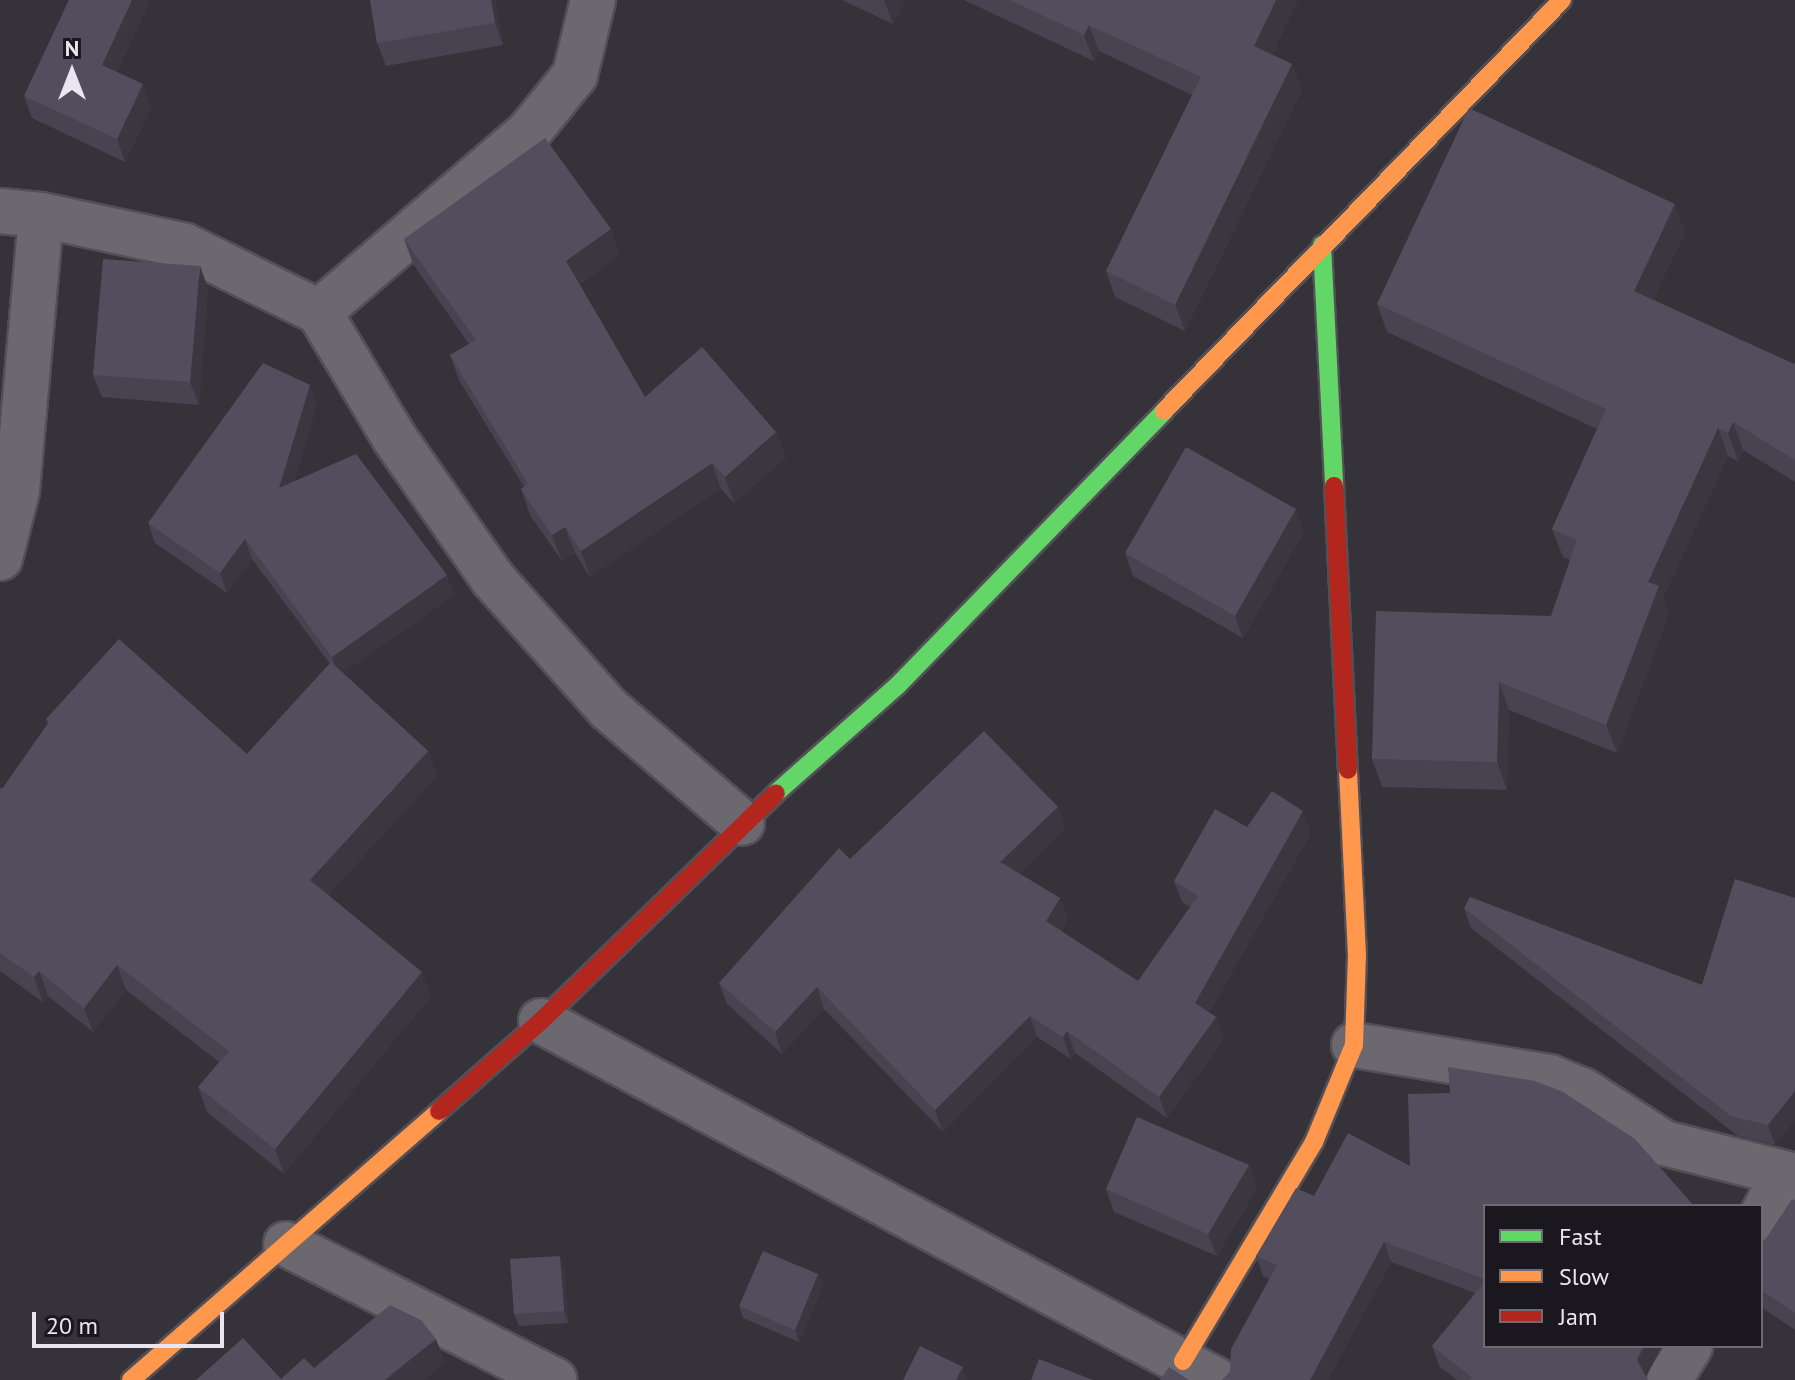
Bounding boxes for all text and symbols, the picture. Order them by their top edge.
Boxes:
north arrow [32,32,112,112]
text: N [65,34,79,62]
legend [1483,1204,1763,1348]
text: Fast [1559,1221,1602,1252]
text: Slow [1559,1261,1609,1292]
scale bar [36,1296,228,1346]
text: Jam [1559,1301,1597,1332]
text: 20 m [46,1310,98,1341]

